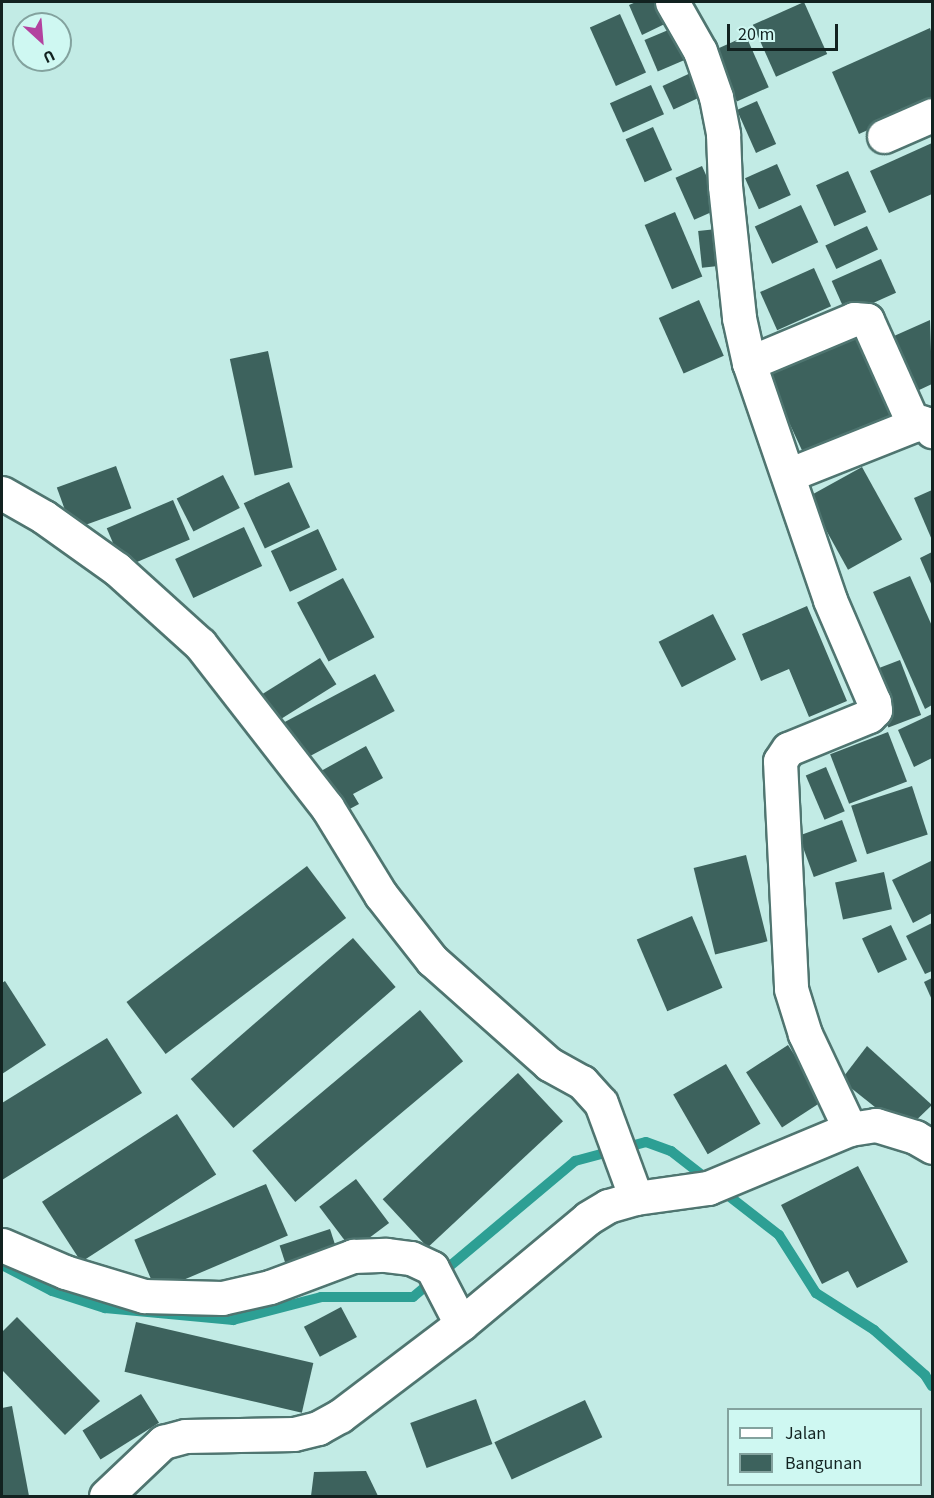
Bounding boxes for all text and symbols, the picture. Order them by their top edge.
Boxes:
north arrow [12,12,72,72]
scale bar [730,12,841,50]
text: 20 m [738,22,774,47]
text: U [39,44,59,69]
legend [727,1408,922,1486]
text: Jalan [785,1421,826,1446]
text: Bangunan [785,1451,862,1476]

